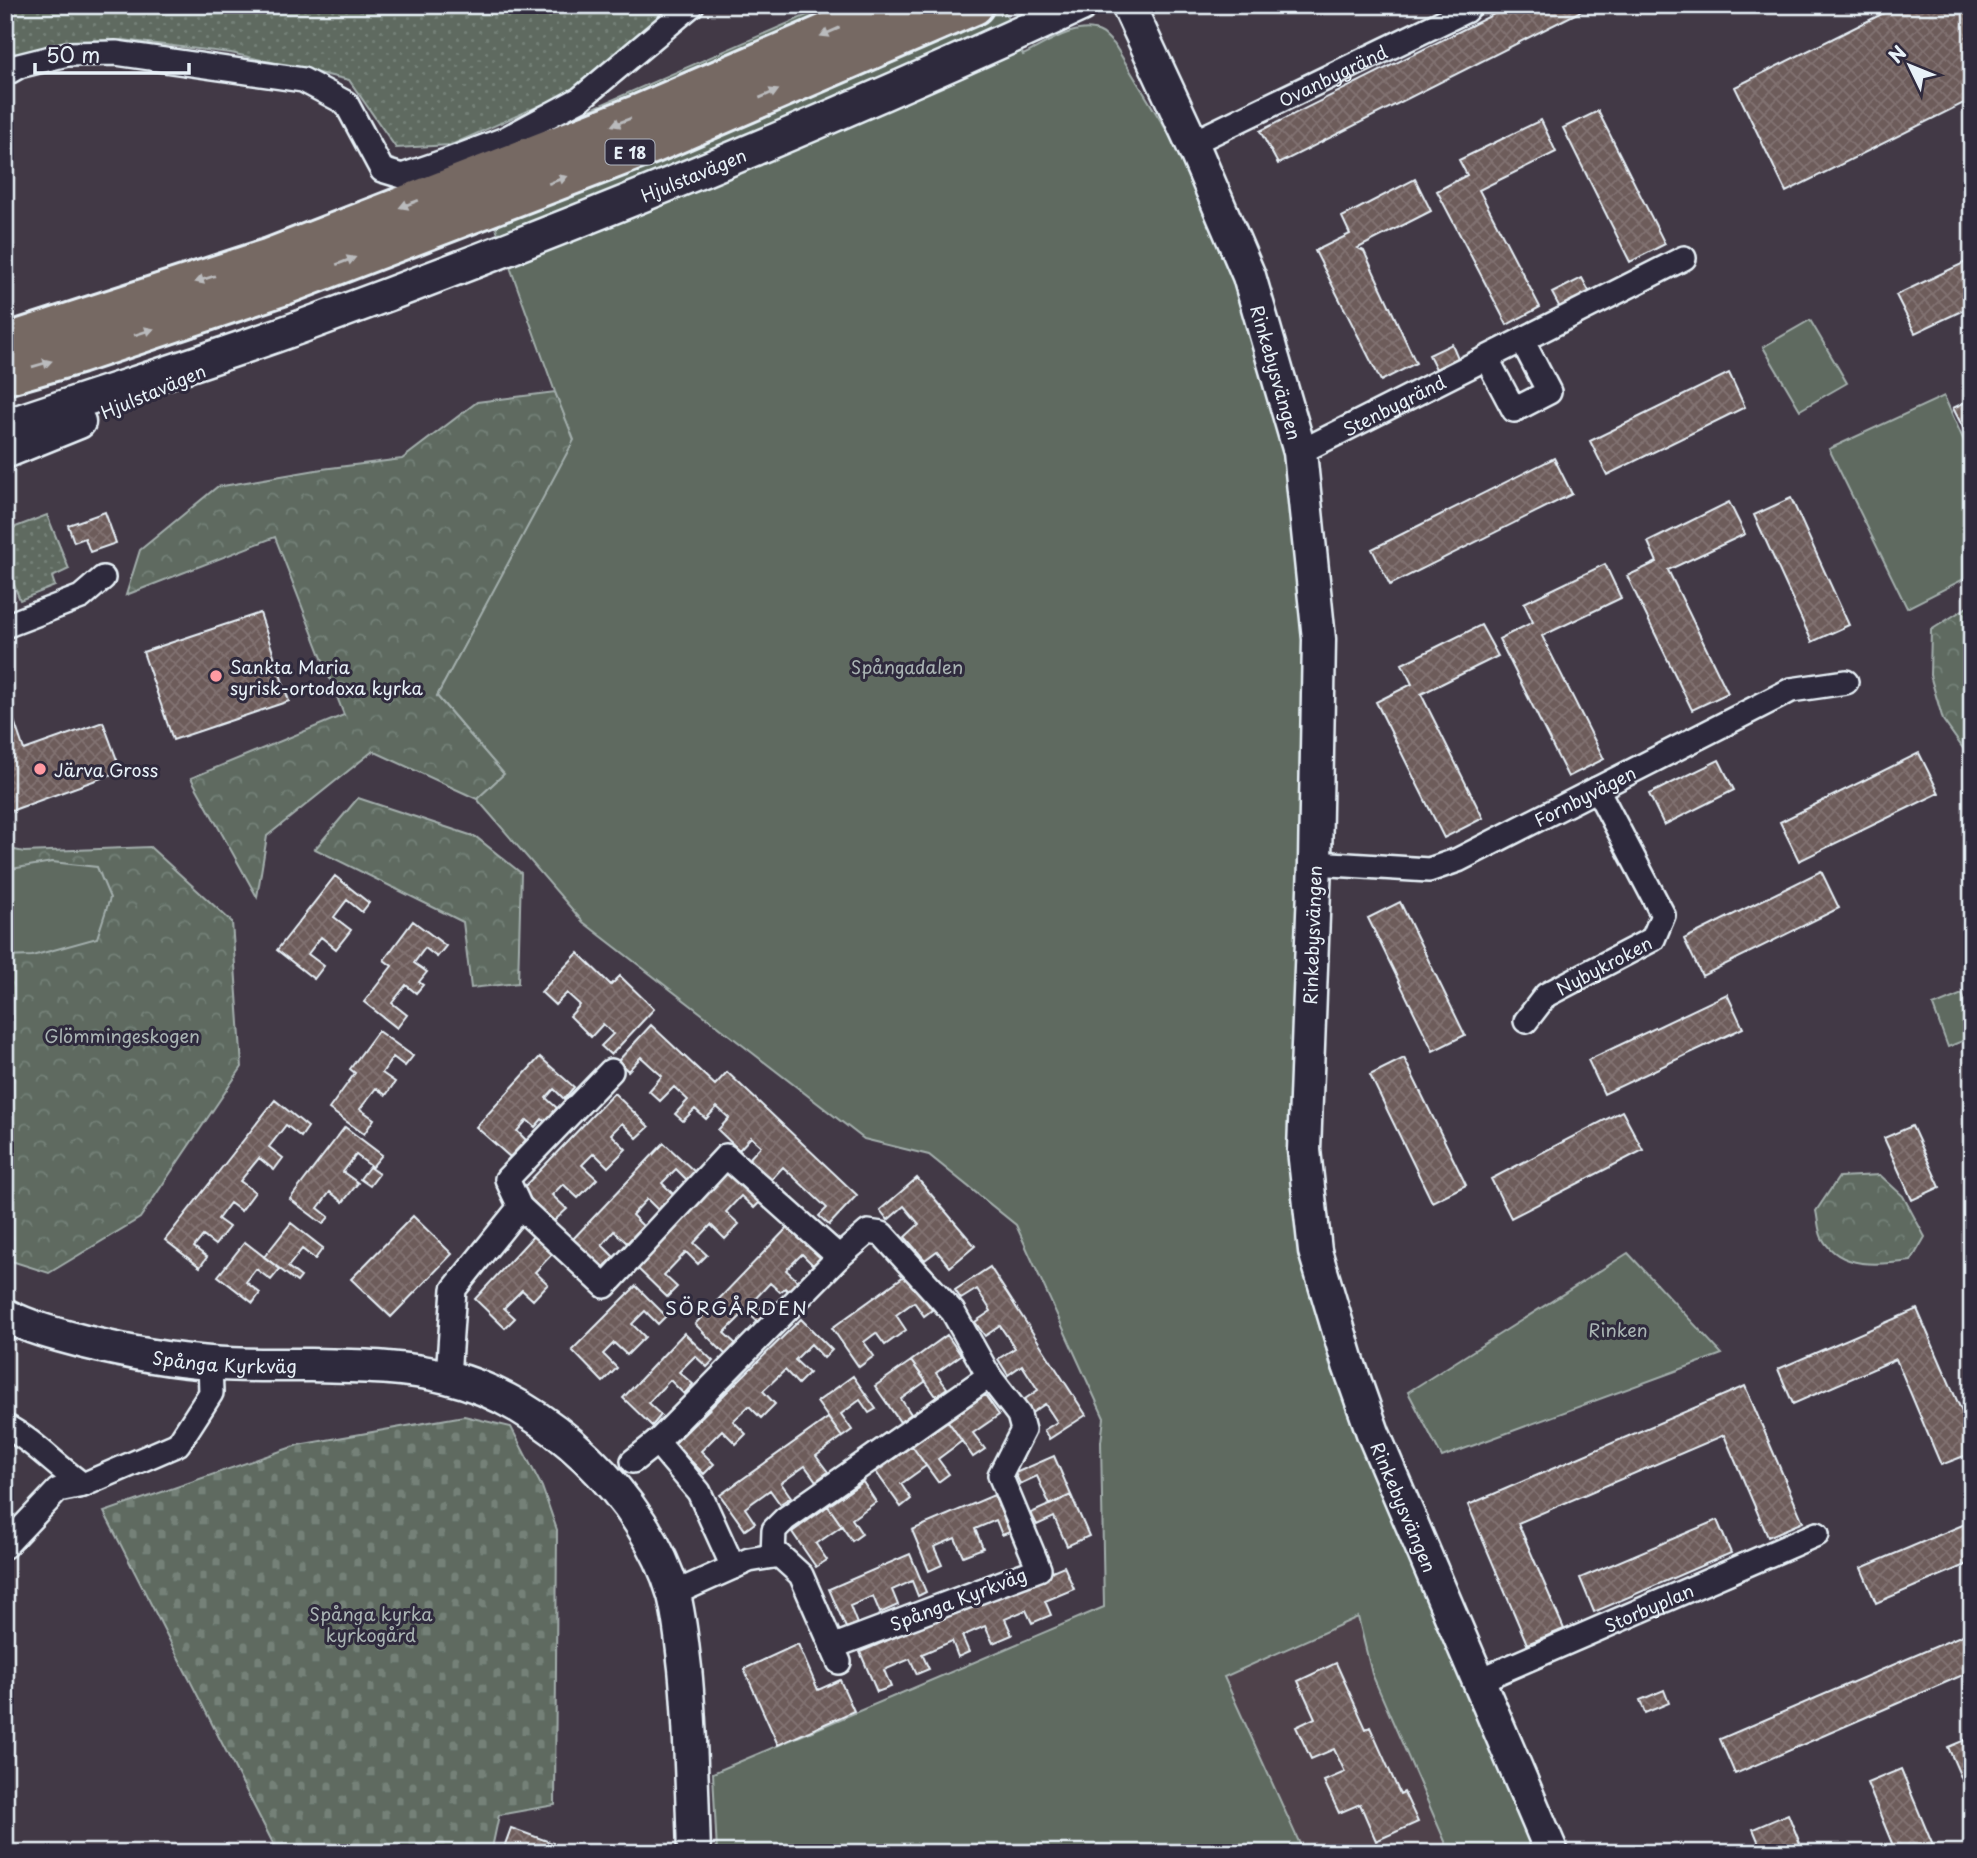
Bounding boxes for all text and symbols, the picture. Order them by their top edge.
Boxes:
one-way arrow [820,26,840,38]
scale bar [35,32,189,76]
north arrow [1876,32,1946,102]
street label: Ovanbygränd [1274,37,1391,113]
text: 50 m [46,38,100,70]
text: N [1881,39,1912,69]
one-way arrow [758,88,779,99]
one-way arrow [610,116,631,127]
road number: E 18 [606,140,654,164]
street label: Hjulstavägen [636,141,750,208]
one-way arrow [548,174,569,185]
one-way arrow [398,198,419,209]
one-way arrow [335,256,356,267]
one-way arrow [195,275,216,285]
street label: Rinkebysvängen [1245,302,1309,443]
one-way arrow [134,326,155,337]
street label: Hjulstavägen [96,357,210,425]
one-way arrow [32,359,53,369]
street label: Stenbygränd [1338,367,1450,442]
place label: Sankta Maria syrisk-ortodoxa kyrka [230,653,424,701]
park label: Spångadalen [851,653,963,680]
marker: Sankta Maria syrisk-ortodoxa kyrka [208,668,224,684]
place label: Järva Gross [54,756,158,783]
street label: Fornbyvägen [1529,758,1640,833]
marker: Järva Gross [32,761,48,777]
street label: Rinkebysvängen [1296,865,1328,1005]
street label: Nybykroken [1551,929,1656,1001]
park label: Glömmingeskogen [44,1022,200,1049]
district label: SÖRGÅRDEN [665,1293,809,1321]
park label: Rinken [1588,1316,1648,1343]
street label: Spånga Kyrkväg [151,1343,297,1379]
street label: Rinkebysvängen [1365,1437,1444,1576]
street label: Spånga Kyrkväg [886,1561,1030,1637]
street label: Storbyplan [1600,1576,1698,1638]
park label: Spånga kyrka kyrkogård [309,1600,433,1648]

